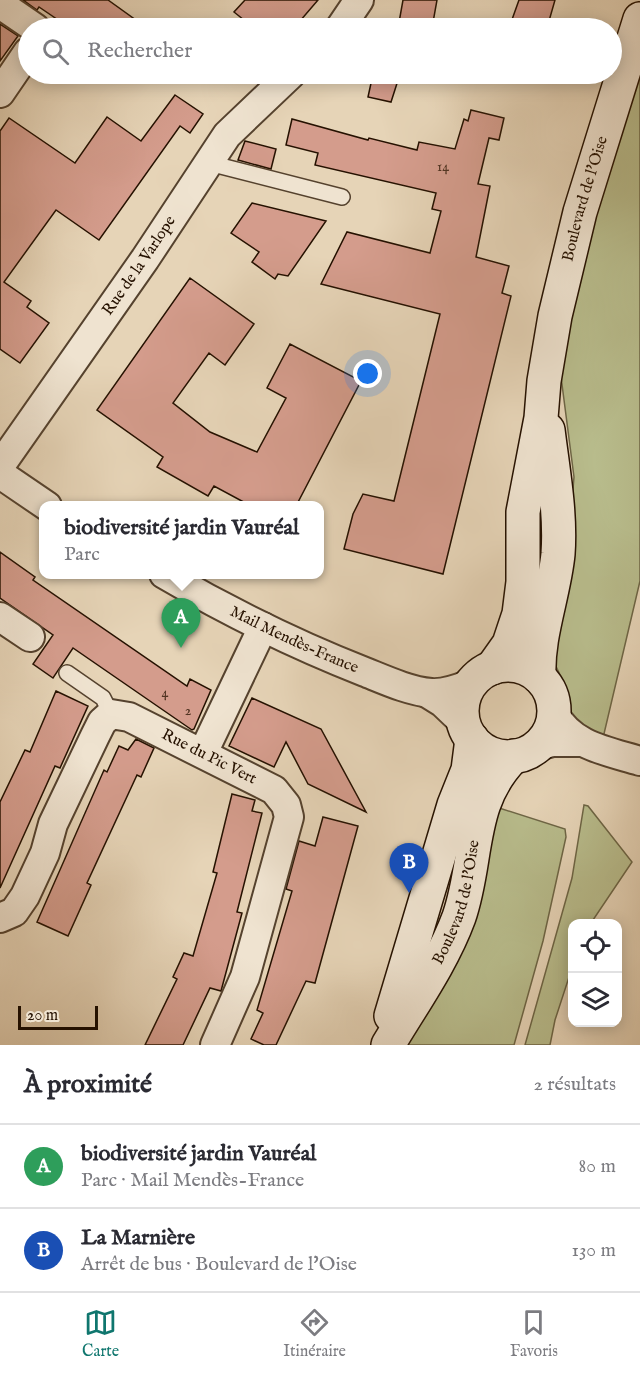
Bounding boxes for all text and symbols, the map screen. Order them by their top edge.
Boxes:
search box [18,18,622,84]
icon: search [39,35,72,68]
text: Rechercher [87,37,192,65]
street label: Boulevard de l'Oise [558,134,613,264]
house number: 14 [437,158,449,176]
street label: Rue de la Varlope [98,212,181,320]
your location [353,359,382,388]
popup [39,501,324,579]
text: biodiversité jardin Vauréal [64,514,299,542]
text: Parc [64,542,100,567]
pin: A [162,598,201,648]
street label: Mail Mendès-France [226,602,361,678]
house number: 4 [162,684,169,702]
house number: 2 [185,702,192,720]
street label: Rue du Pic Vert [158,725,260,790]
street label: Boulevard de l'Oise [429,839,485,968]
pin: B [390,844,428,893]
map controls [568,919,622,1027]
button: locate [568,919,622,973]
button: layers [568,973,622,1027]
scale bar [18,1003,98,1030]
text: 20 m [27,1006,58,1026]
text: À proximité [24,1068,152,1101]
text: 2 résultats [533,1072,616,1097]
text: biodiversité jardin Vauréal [81,1140,316,1168]
text: A [37,1154,50,1179]
text: 80 m [579,1154,616,1179]
text: Parc · Mail Mendès-France [81,1168,304,1193]
text: La Marnière [81,1224,195,1252]
text: B [37,1238,50,1263]
text: 130 m [571,1238,616,1263]
text: Arrêt de bus · Boulevard de l'Oise [81,1252,357,1277]
tab: Carte [82,1306,119,1362]
tab: Itinéraire [283,1306,346,1362]
tab: Favoris [510,1306,558,1362]

